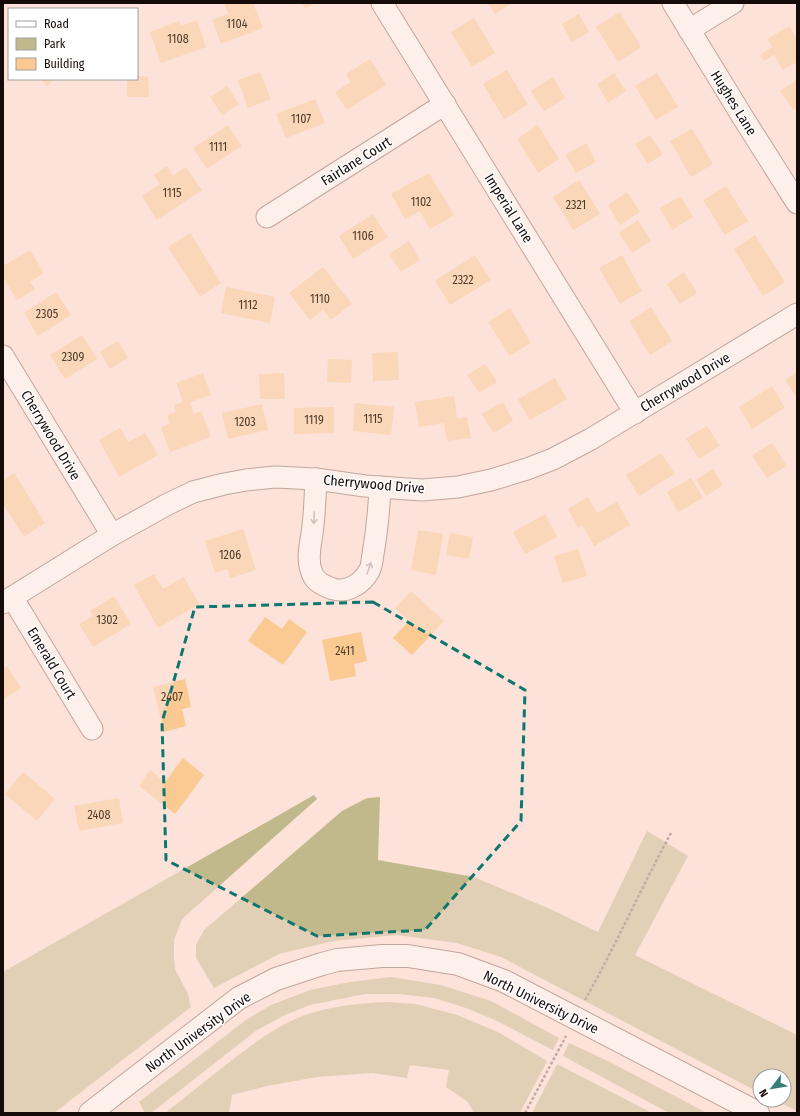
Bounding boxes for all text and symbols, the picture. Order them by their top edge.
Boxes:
legend [8,8,138,80]
text: Road [44,17,69,31]
house number: 1104 [226,17,248,31]
house number: 1108 [167,32,189,46]
text: Park [44,37,66,51]
text: Building [44,57,85,71]
street label: Hughes Lane [707,68,760,139]
house number: 1107 [291,112,311,126]
street label: Fairlane Court [318,133,395,190]
house number: 1111 [209,140,227,154]
street label: Imperial Lane [481,171,537,246]
house number: 1115 [162,186,182,200]
house number: 1102 [411,195,431,209]
house number: 2321 [566,198,586,212]
house number: 1106 [352,229,374,243]
house number: 2322 [452,273,474,287]
house number: 1110 [310,292,330,306]
house number: 1112 [239,298,258,312]
house number: 2305 [36,307,59,321]
street label: Cherrywood Drive [637,349,733,416]
house number: 2309 [62,350,85,364]
street label: Cherrywood Drive [17,387,84,483]
house number: 1115 [363,412,383,426]
house number: 1119 [304,413,324,427]
house number: 1203 [234,415,256,429]
street label: Cherrywood Drive [323,472,425,497]
one-way arrow [310,511,317,524]
house number: 1206 [219,548,241,562]
one-way arrow [366,561,373,574]
house number: 1302 [96,613,118,627]
street label: Emerald Court [24,624,80,703]
house number: 2411 [335,644,355,658]
house number: 2407 [161,690,183,704]
house number: 2408 [87,808,111,822]
street label: North University Drive [480,967,601,1038]
street label: North University Drive [142,988,254,1076]
north arrow [752,1068,792,1108]
text: N [757,1087,771,1099]

